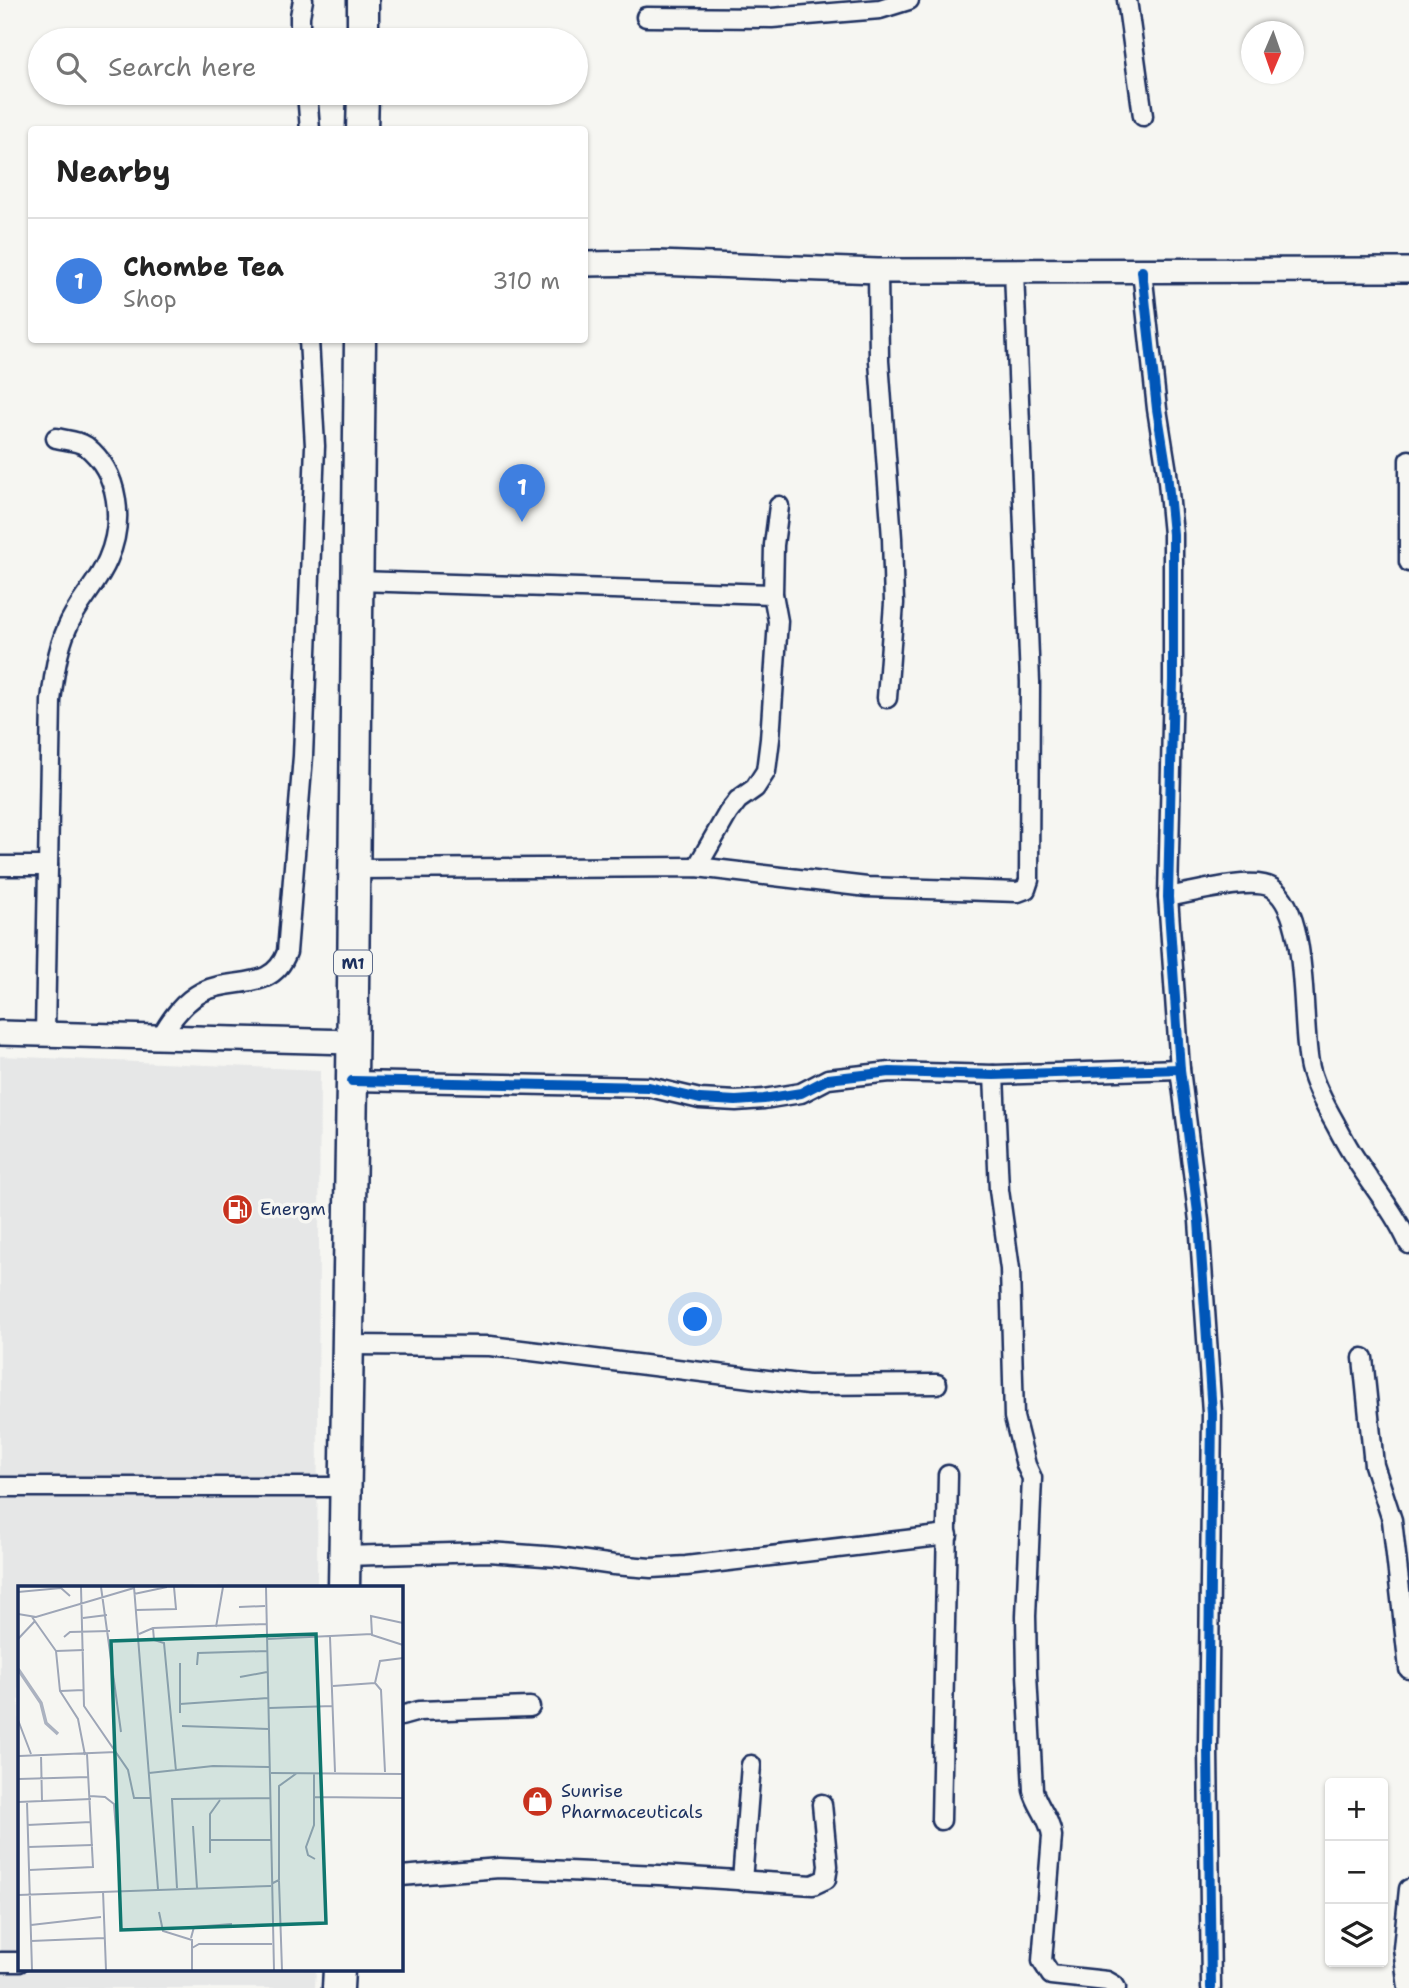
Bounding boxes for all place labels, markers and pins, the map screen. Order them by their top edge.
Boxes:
pin: 1 [499,464,545,522]
fuel station icon: Energm [220,1192,254,1226]
place label: Energm [260,1197,326,1221]
place label: Sunrise Pharmaceuticals [561,1779,703,1824]
shop icon: Sunrise Pharmaceuticals [521,1784,555,1818]

